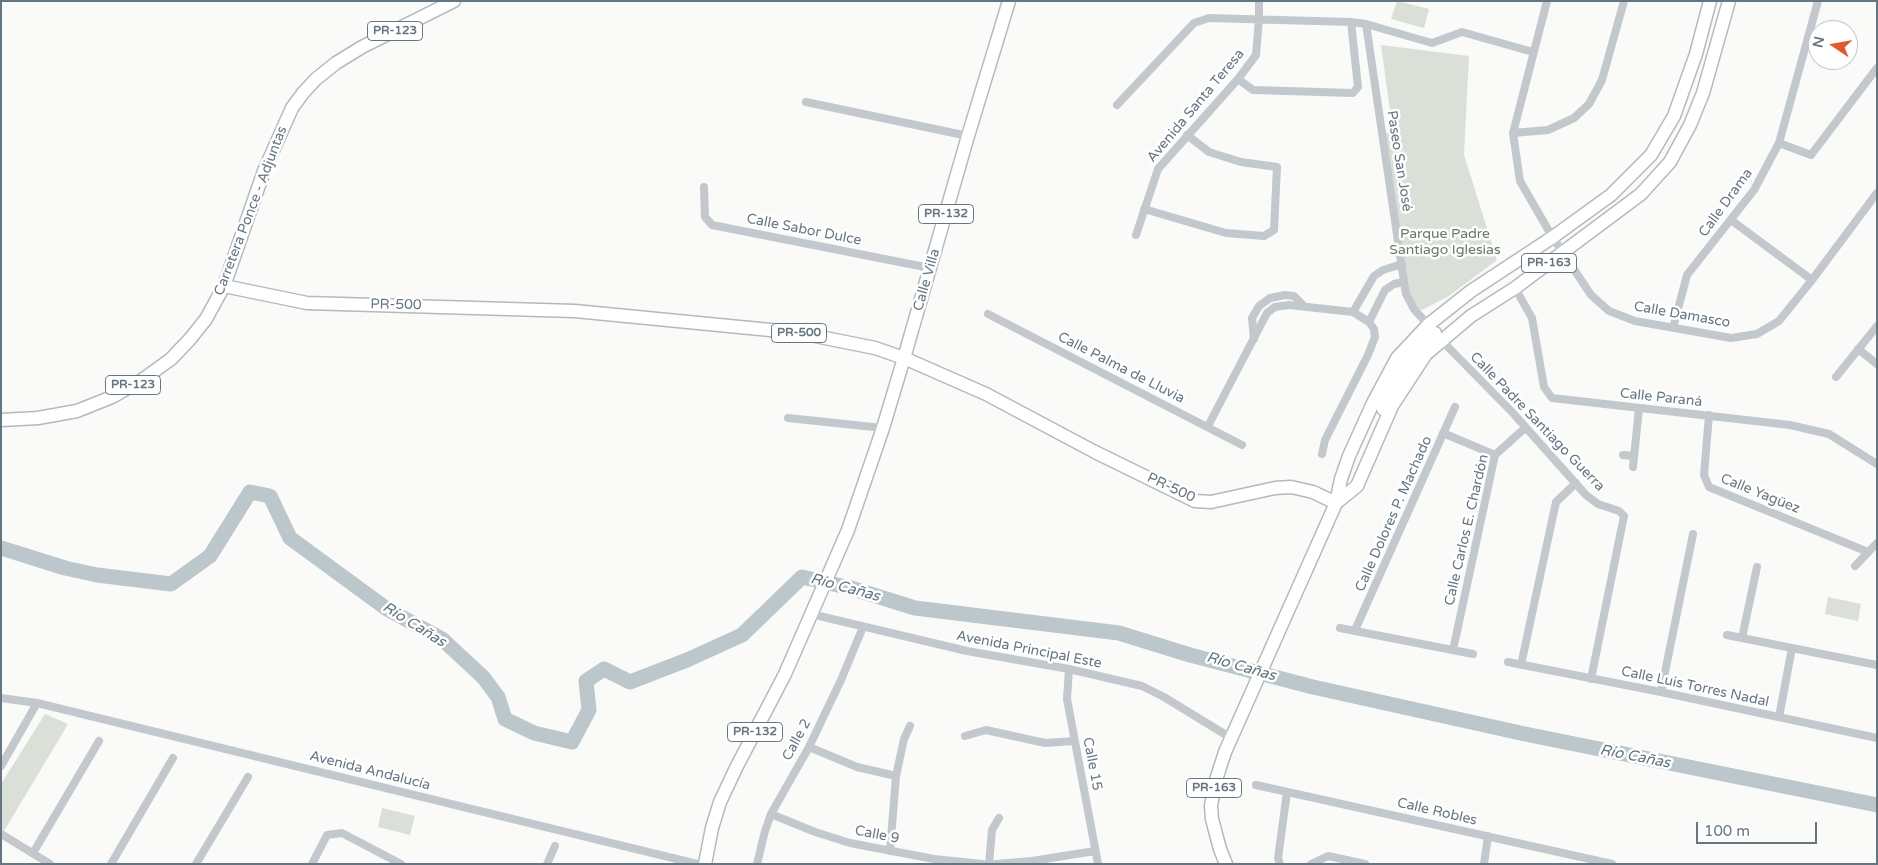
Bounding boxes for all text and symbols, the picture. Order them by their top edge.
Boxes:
north arrow [1808,20,1858,70]
road number: PR-123 [368,22,422,40]
text: N [1809,35,1828,49]
street label: Avenida Santa Teresa [1144,46,1248,166]
street label: Paseo San José [1383,109,1415,213]
street label: Carretera Ponce - Adjuntas [211,124,291,298]
street label: Calle Drama [1696,166,1756,240]
road number: PR-132 [918,204,974,223]
street label: Calle Sabor Dulce [745,211,863,249]
park label: Parque Padre Santiago Iglesias [1389,226,1501,258]
street label: Calle Villa [910,247,944,313]
road number: PR-163 [1522,254,1576,272]
street label: PR-500 [370,296,422,314]
street label: Calle Damasco [1632,298,1732,332]
road number: PR-500 [772,323,826,342]
street label: Calle Palma de Lluvia [1055,329,1187,407]
street label: Calle Padre Santiago Guerra [1466,349,1608,495]
road number: PR-123 [106,376,160,394]
street label: Calle Paraná [1619,385,1703,411]
street label: Calle Dolores P. Machado [1352,434,1436,594]
street label: Calle Carlos E. Chardón [1441,453,1493,607]
street label: PR-500 [1144,470,1198,506]
street label: Calle Yagüez [1718,470,1802,518]
water label: Río Cañas [808,570,882,606]
water label: Río Cañas [379,599,449,651]
street label: Avenida Principal Este [955,628,1103,672]
water label: Río Cañas [1204,649,1278,685]
street label: Calle Luis Torres Nadal [1619,663,1771,711]
street label: Calle 2 [779,716,815,764]
road number: PR-132 [728,722,782,742]
street label: Calle 15 [1079,736,1105,792]
water label: Río Cañas [1598,741,1672,773]
street label: Avenida Andalucía [308,748,432,794]
road number: PR-163 [1186,778,1242,798]
street label: Calle Robles [1395,795,1479,829]
scale bar [1698,812,1819,844]
street label: Calle 9 [853,822,901,848]
text: 100 m [1704,822,1750,840]

